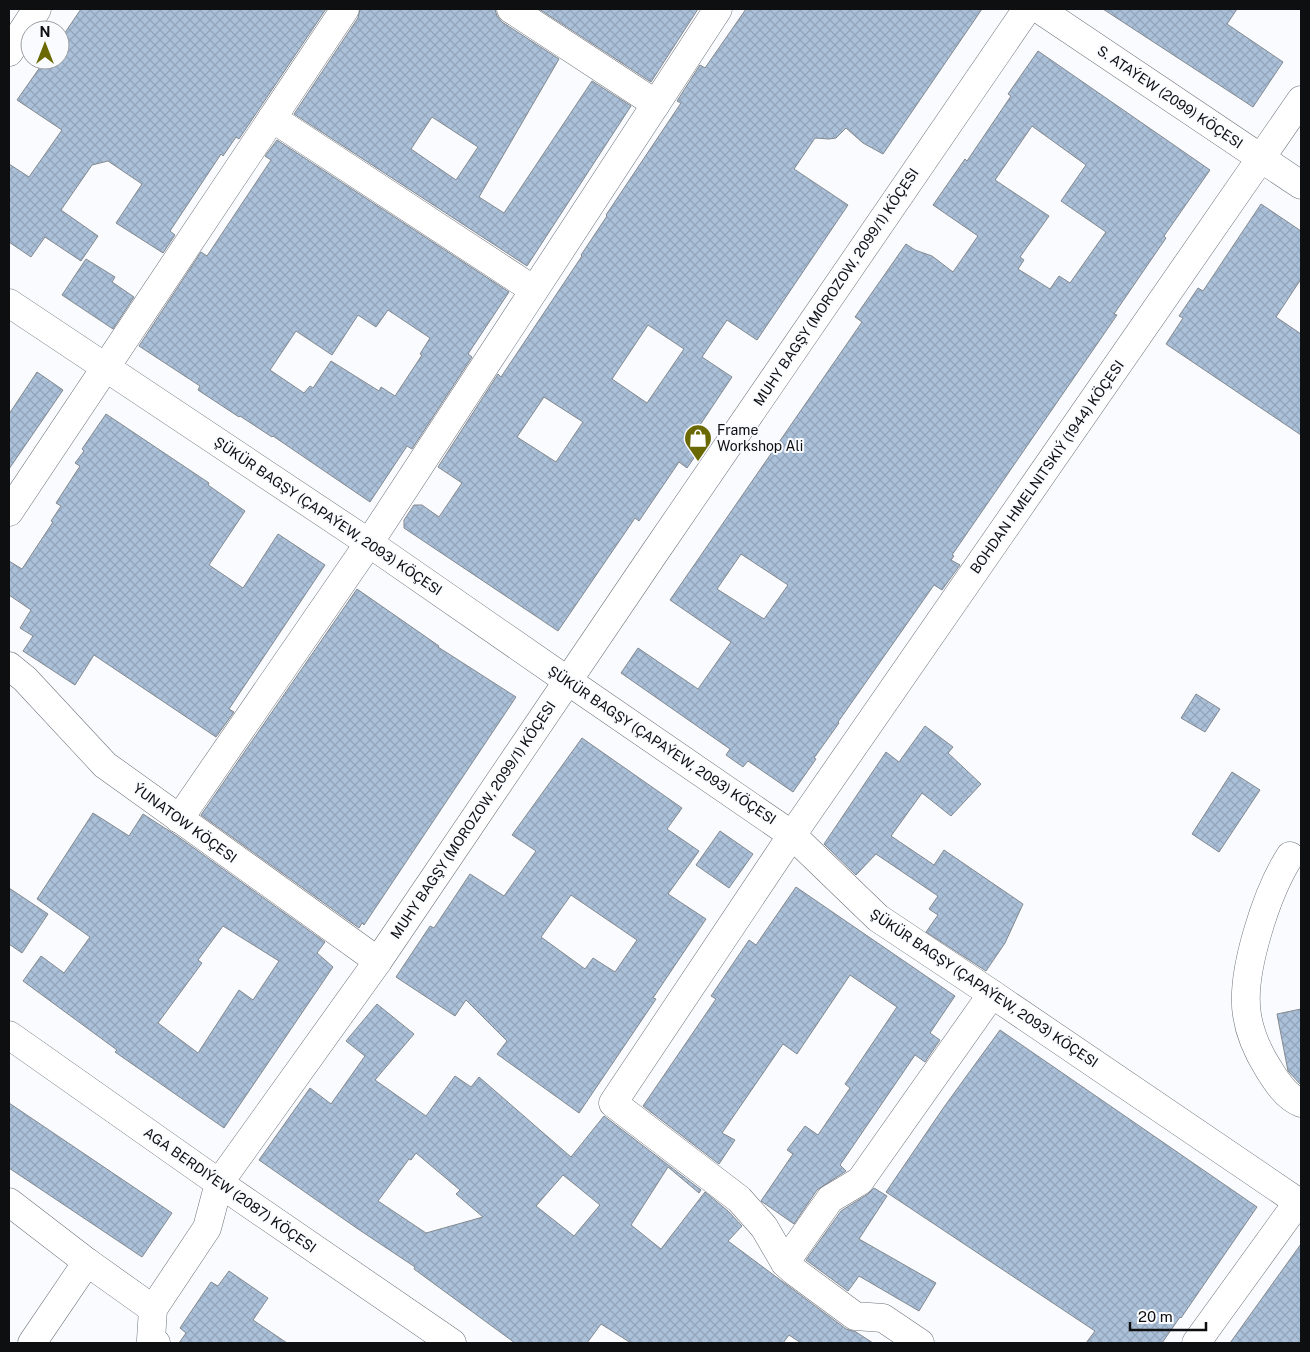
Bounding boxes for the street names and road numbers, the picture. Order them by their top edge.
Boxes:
street label: S. ATAÝEW (2099) KÖÇESI [1094,41,1247,152]
street label: MUHY BAGŞY (MOROZOW, 2099/1) KÖÇESI [749,164,922,409]
street label: BOHDAN HMELNITSKIÝ (1944) KÖÇESI [965,356,1127,577]
street label: ŞÜKÜR BAGŞY (ÇAPAÝEW, 2093) KÖÇESI [211,432,446,599]
street label: ŞÜKÜR BAGŞY (ÇAPAÝEW, 2093) KÖÇESI [545,661,780,828]
street label: MUHY BAGŞY (MOROZOW, 2099/1) KÖÇESI [386,697,559,942]
street label: ÝUNATOW KÖÇESI [130,778,241,866]
street label: ŞÜKÜR BAGŞY (ÇAPAÝEW, 2093) KÖÇESI [867,904,1102,1071]
street label: AGA BERDIÝEW (2087) KÖÇESI [141,1123,320,1256]

